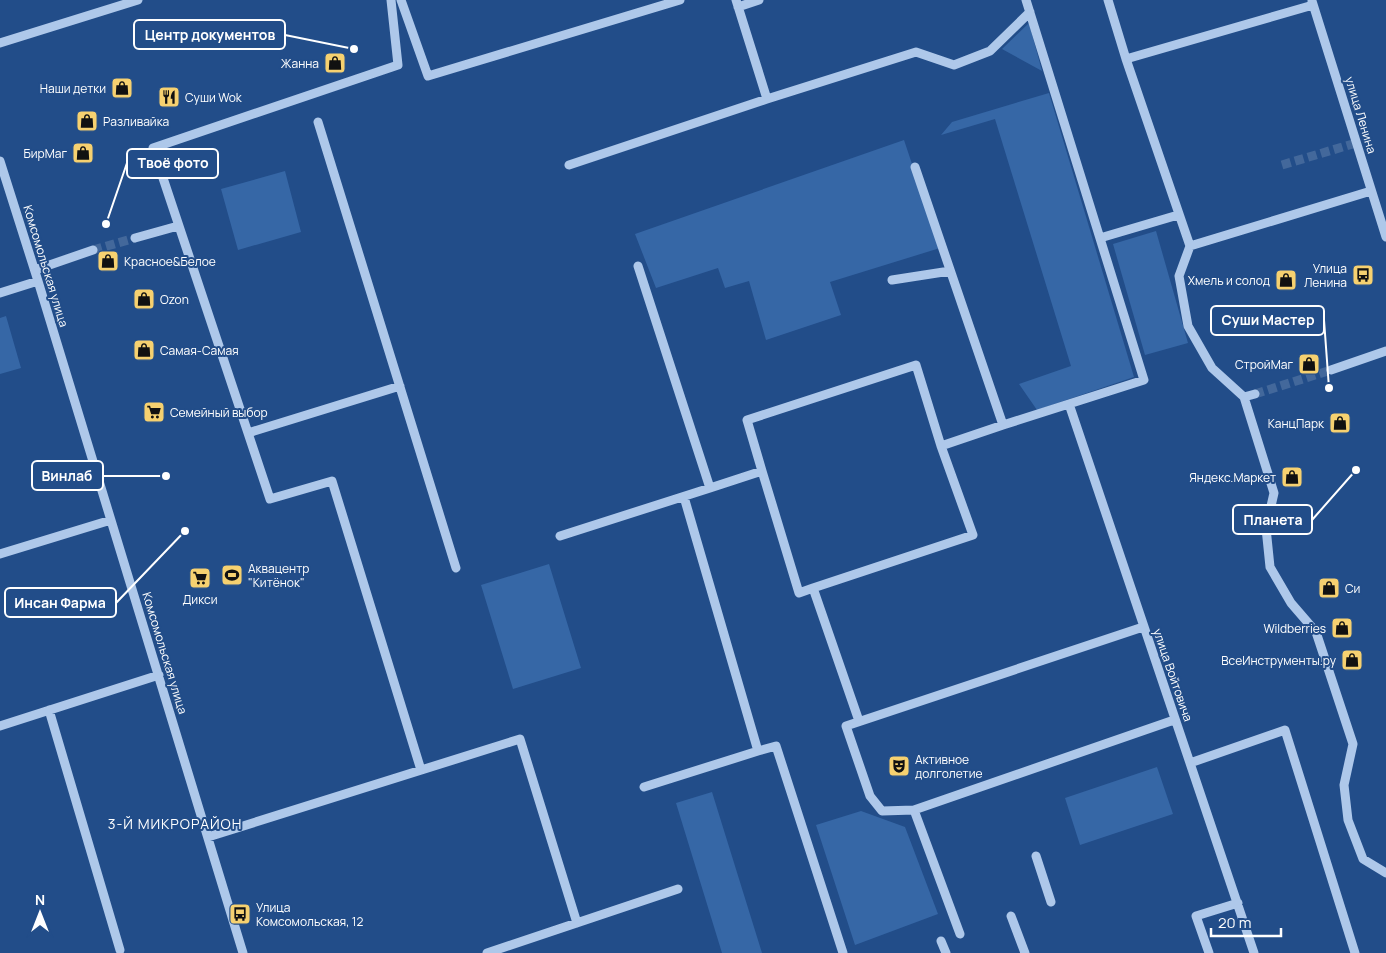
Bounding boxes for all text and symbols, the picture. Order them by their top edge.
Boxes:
callout: Центр документов [134,20,285,49]
text: Центр документов [145,25,275,44]
shop icon: Жанна [323,51,347,75]
place label: Жанна [281,55,319,72]
street label: улица Ленина [1341,75,1381,155]
shop icon: Наши детки [110,76,134,100]
place label: Наши детки [40,80,106,97]
restaurant icon: Суши Wok [157,85,181,109]
place label: Суши Wok [185,89,243,106]
shop icon: Разливайка [75,109,99,133]
place label: Разливайка [103,113,169,130]
shop icon: БирМаг [71,141,95,165]
place label: БирМаг [23,145,67,162]
callout: Твоё фото [127,149,218,178]
text: Твоё фото [137,153,209,172]
street label: Комсомольская улица [19,203,73,329]
shop icon: Красное&Белое [96,249,120,273]
place label: Красное&Белое [124,253,216,270]
place label: Улица Ленина [1304,260,1347,291]
bus stop icon: Улица Ленина [1351,263,1375,287]
shop icon: Хмель и солод [1274,268,1298,292]
place label: Хмель и солод [1188,272,1270,289]
shop icon: Ozon [132,287,156,311]
place label: Ozon [160,291,189,308]
callout: Суши Мастер [1211,306,1324,335]
text: Суши Мастер [1221,310,1315,329]
shop icon: Самая-Самая [132,338,156,362]
place label: Самая-Самая [160,342,239,359]
shop icon: СтройМаг [1297,352,1321,376]
place label: СтройМаг [1235,356,1293,373]
supermarket icon: Семейный выбор [142,400,166,424]
place label: Семейный выбор [170,404,268,421]
shop icon: КанцПарк [1328,411,1352,435]
place label: КанцПарк [1268,415,1325,432]
callout: Винлаб [32,461,103,490]
shop icon: Яндекс.Маркет [1280,465,1304,489]
text: Винлаб [42,466,92,485]
place label: Яндекс.Маркет [1189,469,1276,486]
callout: Планета [1233,505,1312,534]
text: Планета [1244,510,1302,529]
place label: Аквацентр "Китёнок" [248,560,309,591]
sports icon: Аквацентр "Китёнок" [220,563,244,587]
supermarket icon: Дикси [188,566,212,590]
shop icon: Си [1317,576,1341,600]
place label: Си [1345,580,1360,597]
callout: Инсан Фарма [5,588,116,617]
street label: Комсомольская улица [138,590,192,716]
place label: Дикси [183,591,217,608]
text: Инсан Фарма [14,593,106,612]
shop icon: Wildberries [1330,616,1354,640]
place label: Wildberries [1263,620,1326,637]
street label: улица Войтовича [1149,626,1197,724]
shop icon: ВсеИнструменты.ру [1340,648,1364,672]
place label: ВсеИнструменты.ру [1221,652,1337,669]
place label: Активное долголетие [915,751,983,782]
theatre icon: Активное долголетие [887,754,911,778]
district label: 3-Й МИКРОРАЙОН [108,814,242,833]
north arrow [15,888,65,938]
text: N [35,890,45,909]
place label: Улица Комсомольская, 12 [256,899,363,930]
bus stop icon: Улица Комсомольская, 12 [228,902,252,926]
scale bar [1211,906,1281,938]
text: 20 m [1218,912,1251,933]

